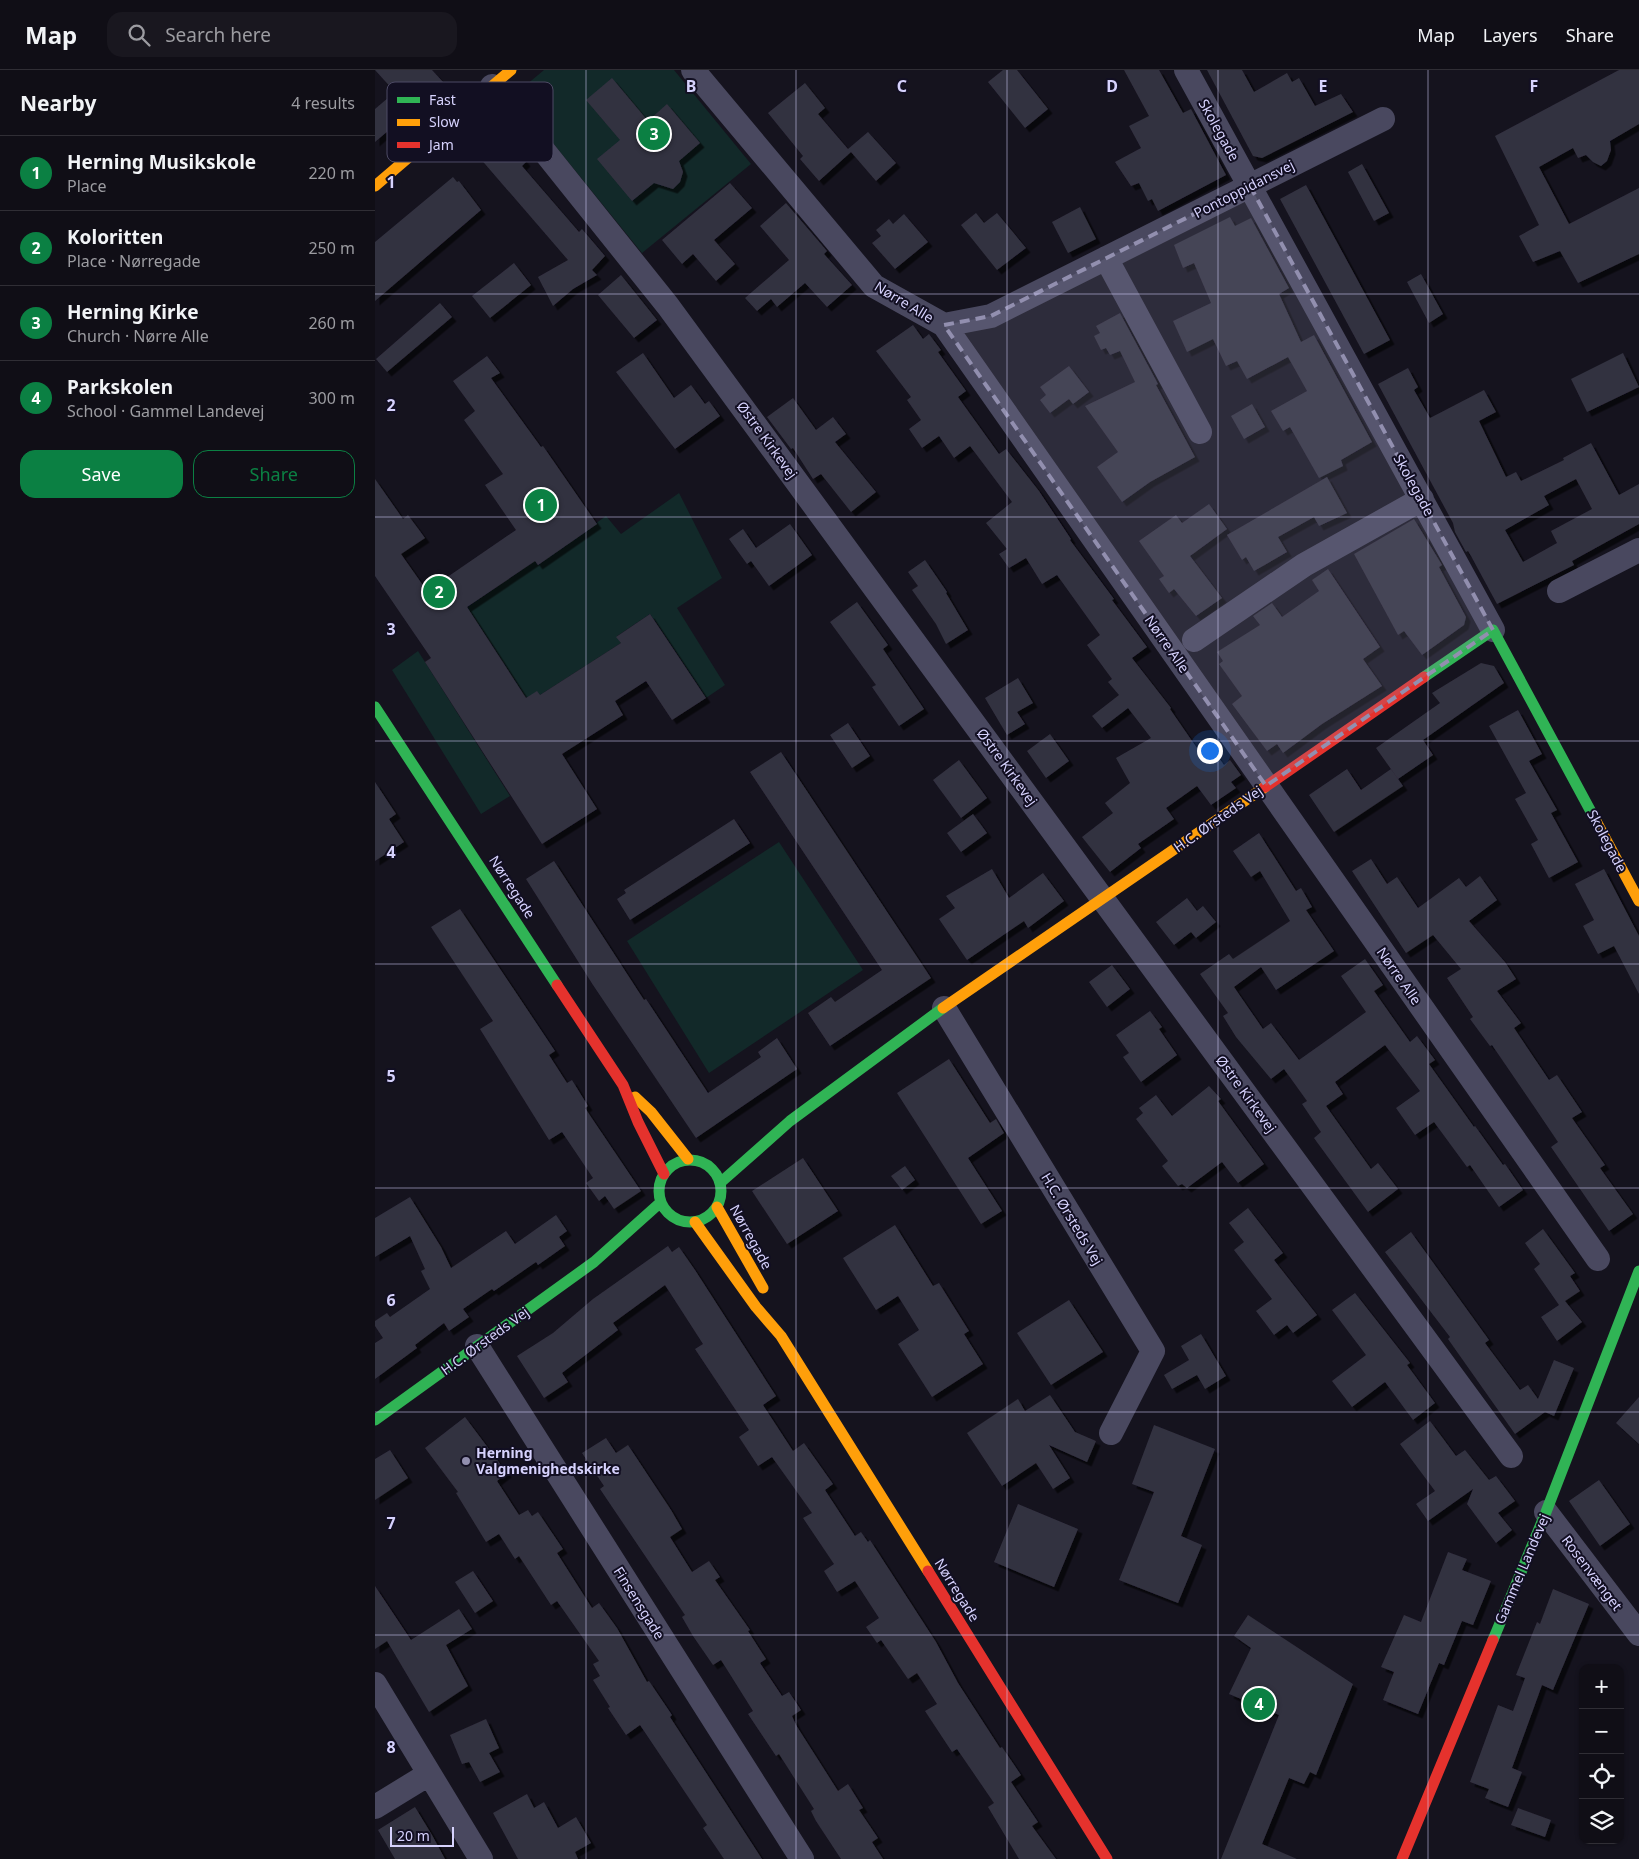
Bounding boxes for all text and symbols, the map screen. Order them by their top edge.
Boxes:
search box [107,12,457,57]
text: Map [25,18,77,51]
icon: search [125,21,153,49]
text: Search here [165,22,271,48]
text: Map [1417,23,1455,47]
text: Layers [1483,23,1538,47]
text: Share [1566,23,1614,47]
text: B [686,75,696,97]
text: C [897,75,907,97]
text: D [1106,75,1118,97]
text: E [1319,75,1328,97]
text: F [1530,75,1538,97]
legend [387,82,553,162]
text: Nearby [20,89,96,117]
text: Fast [429,90,456,109]
text: 4 results [291,92,355,114]
street label: Skolegade [1195,95,1244,164]
text: Slow [429,112,460,131]
pin: 3 [638,115,670,153]
text: Jam [427,135,454,154]
text: Herning Musikskole [67,149,256,175]
street label: Pontoppidansvej [1190,155,1297,222]
text: 1 [31,162,41,184]
text: 220 m [308,162,355,184]
text: 1 [386,171,396,193]
text: Place [67,175,107,197]
text: Koloritten [67,224,163,250]
text: 2 [31,237,41,259]
text: 250 m [308,237,355,259]
text: Place · Nørregade [67,250,201,272]
street label: Nørre Alle [871,276,938,327]
text: Herning Kirke [67,299,199,325]
text: 3 [31,312,41,334]
text: 260 m [308,312,355,334]
text: Church · Nørre Alle [67,325,209,347]
text: Parkskolen [67,374,173,400]
text: 4 [31,387,41,409]
text: 300 m [308,387,355,409]
text: 2 [386,394,396,416]
street label: Østre Kirkevej [733,397,802,482]
text: School · Gammel Landevej [67,400,264,422]
button: Save [20,450,183,498]
button: Share [193,450,355,498]
street label: Skolegade [1390,450,1439,519]
pin: 1 [525,486,557,524]
pin: 2 [423,573,455,611]
street label: Nørre Alle [1141,611,1194,676]
text: 3 [386,618,396,640]
street label: Østre Kirkevej [973,724,1042,809]
your location [1197,738,1223,764]
street label: H.C. Ørsteds Vej [1169,781,1266,856]
street label: Skolegade [1583,806,1632,875]
text: 4 [386,841,396,863]
street label: Nørregade [485,852,540,922]
street label: Nørre Alle [1373,943,1426,1008]
street label: Østre Kirkevej [1212,1051,1281,1136]
text: 5 [386,1065,396,1087]
street label: H.C. Ørsteds Vej [1037,1169,1108,1268]
street label: Nørregade [726,1201,777,1273]
text: 6 [386,1289,396,1311]
street label: H.C. Ørsteds Vej [437,1302,533,1379]
place label: Herning Valgmenighedskirke [476,1443,620,1478]
marker: Herning Valgmenighedskirke [460,1455,472,1467]
street label: Gammel Landevej [1490,1511,1553,1627]
text: 7 [386,1512,396,1534]
street label: Rosenvænget [1558,1531,1627,1614]
street label: Nørregade [930,1554,984,1625]
street label: Finsensgade [610,1563,669,1643]
map controls [1579,1664,1624,1844]
button: + [1579,1664,1624,1709]
pin: 4 [1243,1685,1275,1723]
button: − [1579,1709,1624,1754]
text: 8 [386,1736,396,1758]
button: locate [1579,1754,1624,1799]
button: layers [1579,1799,1624,1844]
scale bar [390,1824,454,1847]
text: 20 m [397,1826,430,1845]

